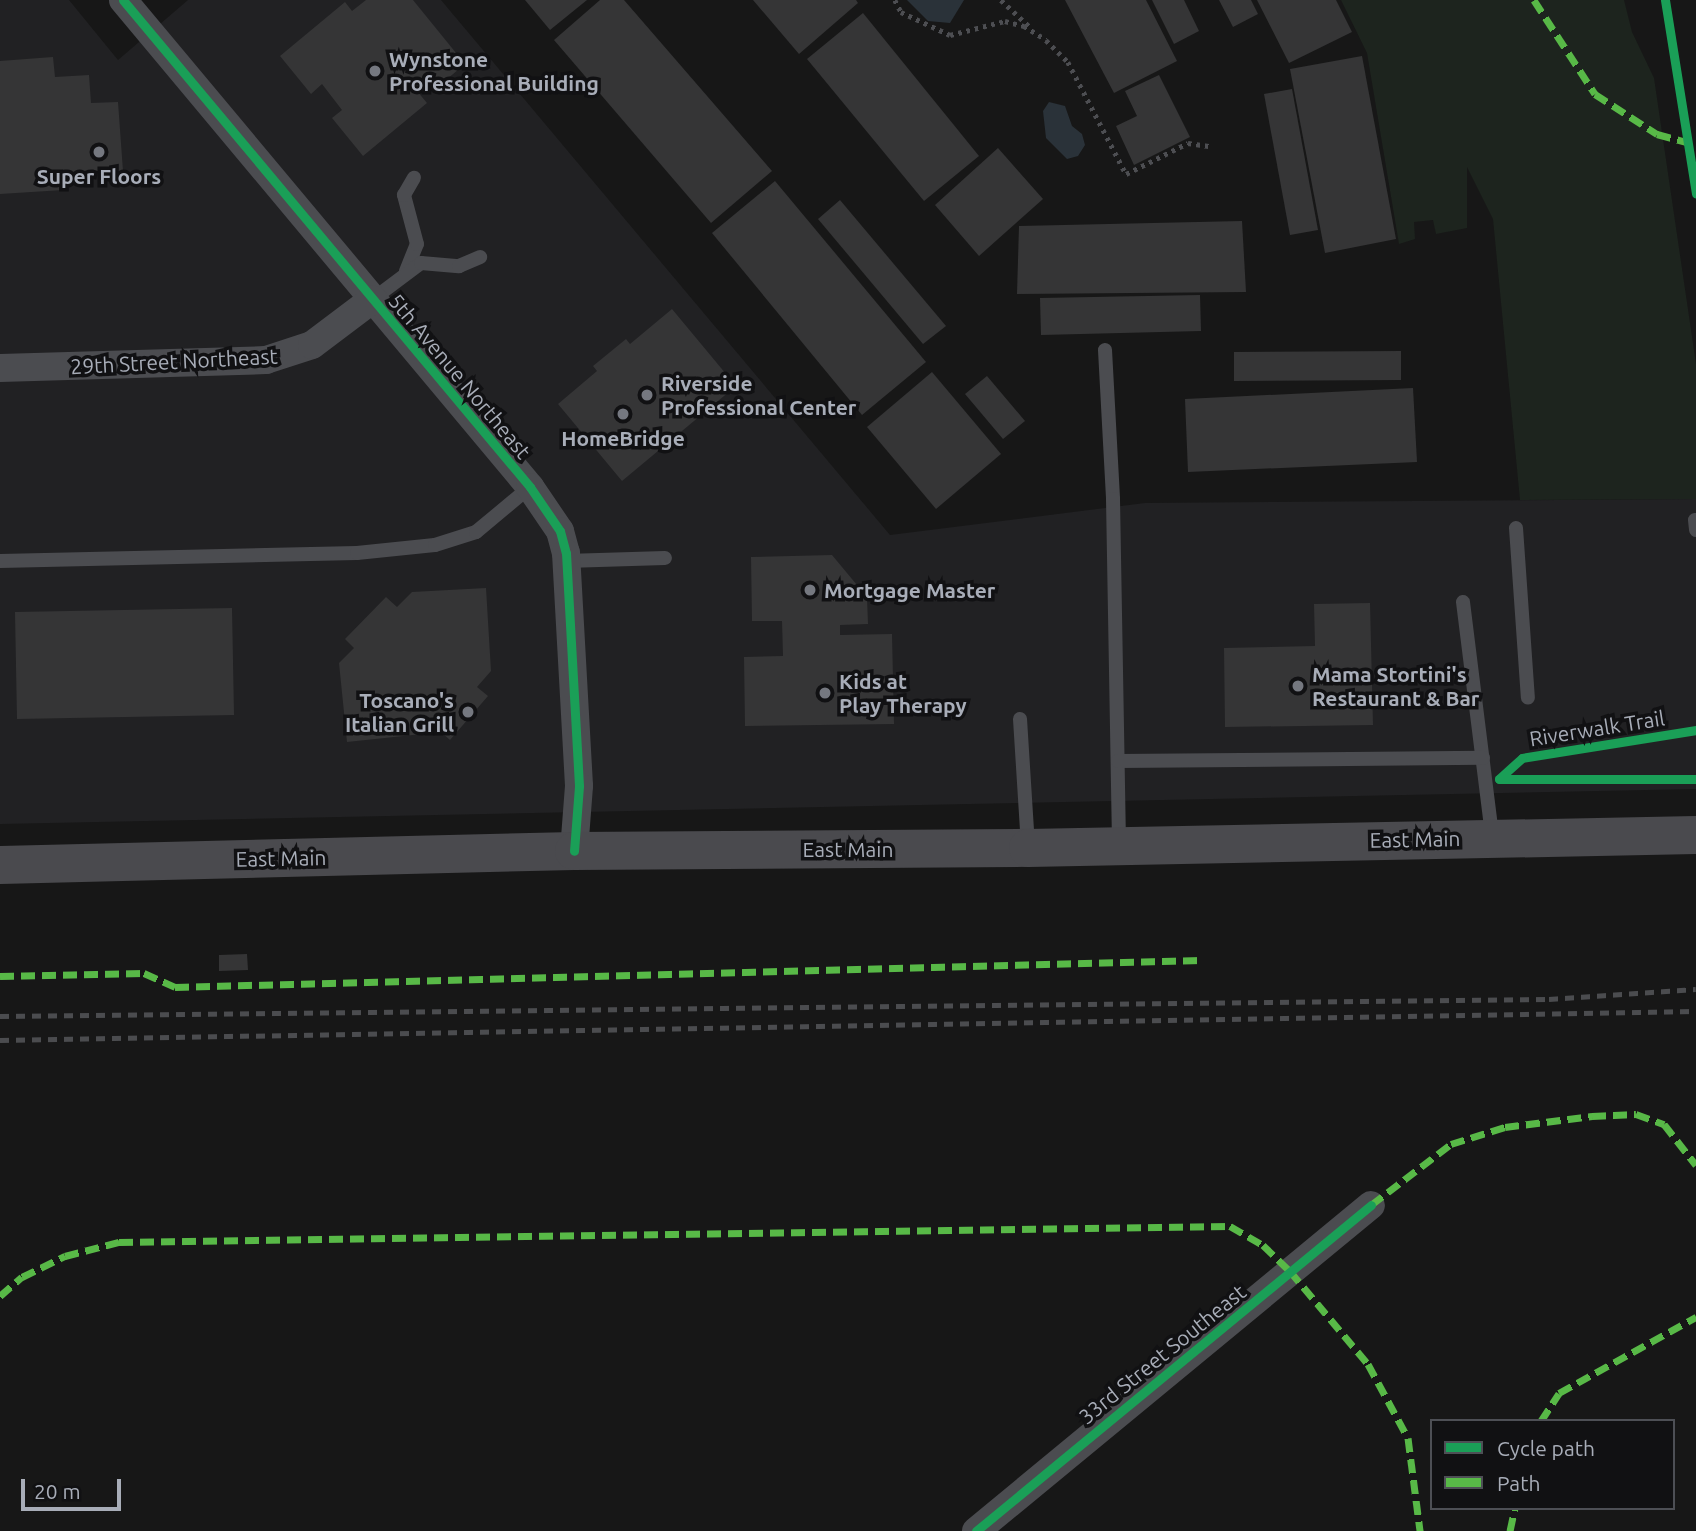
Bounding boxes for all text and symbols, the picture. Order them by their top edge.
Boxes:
place label: Wynstone Professional Building [389,46,599,96]
marker: Wynstone Professional Building [367,63,383,79]
marker: Super Floors [91,144,107,160]
place label: Super Floors [37,163,161,189]
street label: 5th Avenue Northeast [384,288,536,464]
street label: 29th Street Northeast [70,343,278,379]
place label: Riverside Professional Center [661,370,856,420]
marker: Riverside Professional Center [639,387,655,403]
marker: HomeBridge [615,406,631,422]
place label: HomeBridge [561,425,685,451]
place label: Mortgage Master [824,577,995,603]
marker: Mortgage Master [802,582,818,598]
place label: Mama Stortini's Restaurant & Bar [1312,661,1479,711]
place label: Kids at Play Therapy [839,668,967,718]
marker: Mama Stortini's Restaurant & Bar [1290,678,1306,694]
marker: Kids at Play Therapy [817,685,833,701]
place label: Toscano's Italian Grill [345,687,454,737]
marker: Toscano's Italian Grill [460,704,476,720]
street label: Riverwalk Trail [1528,705,1666,751]
street label: East Main [1369,826,1461,852]
street label: East Main [803,836,893,862]
street label: East Main [235,845,327,871]
street label: 33rd Street Southeast [1073,1279,1251,1429]
legend [1430,1419,1675,1510]
text: Cycle path [1497,1436,1595,1460]
scale bar [24,1464,124,1508]
text: Path [1497,1471,1540,1495]
text: 20 m [34,1479,81,1503]

